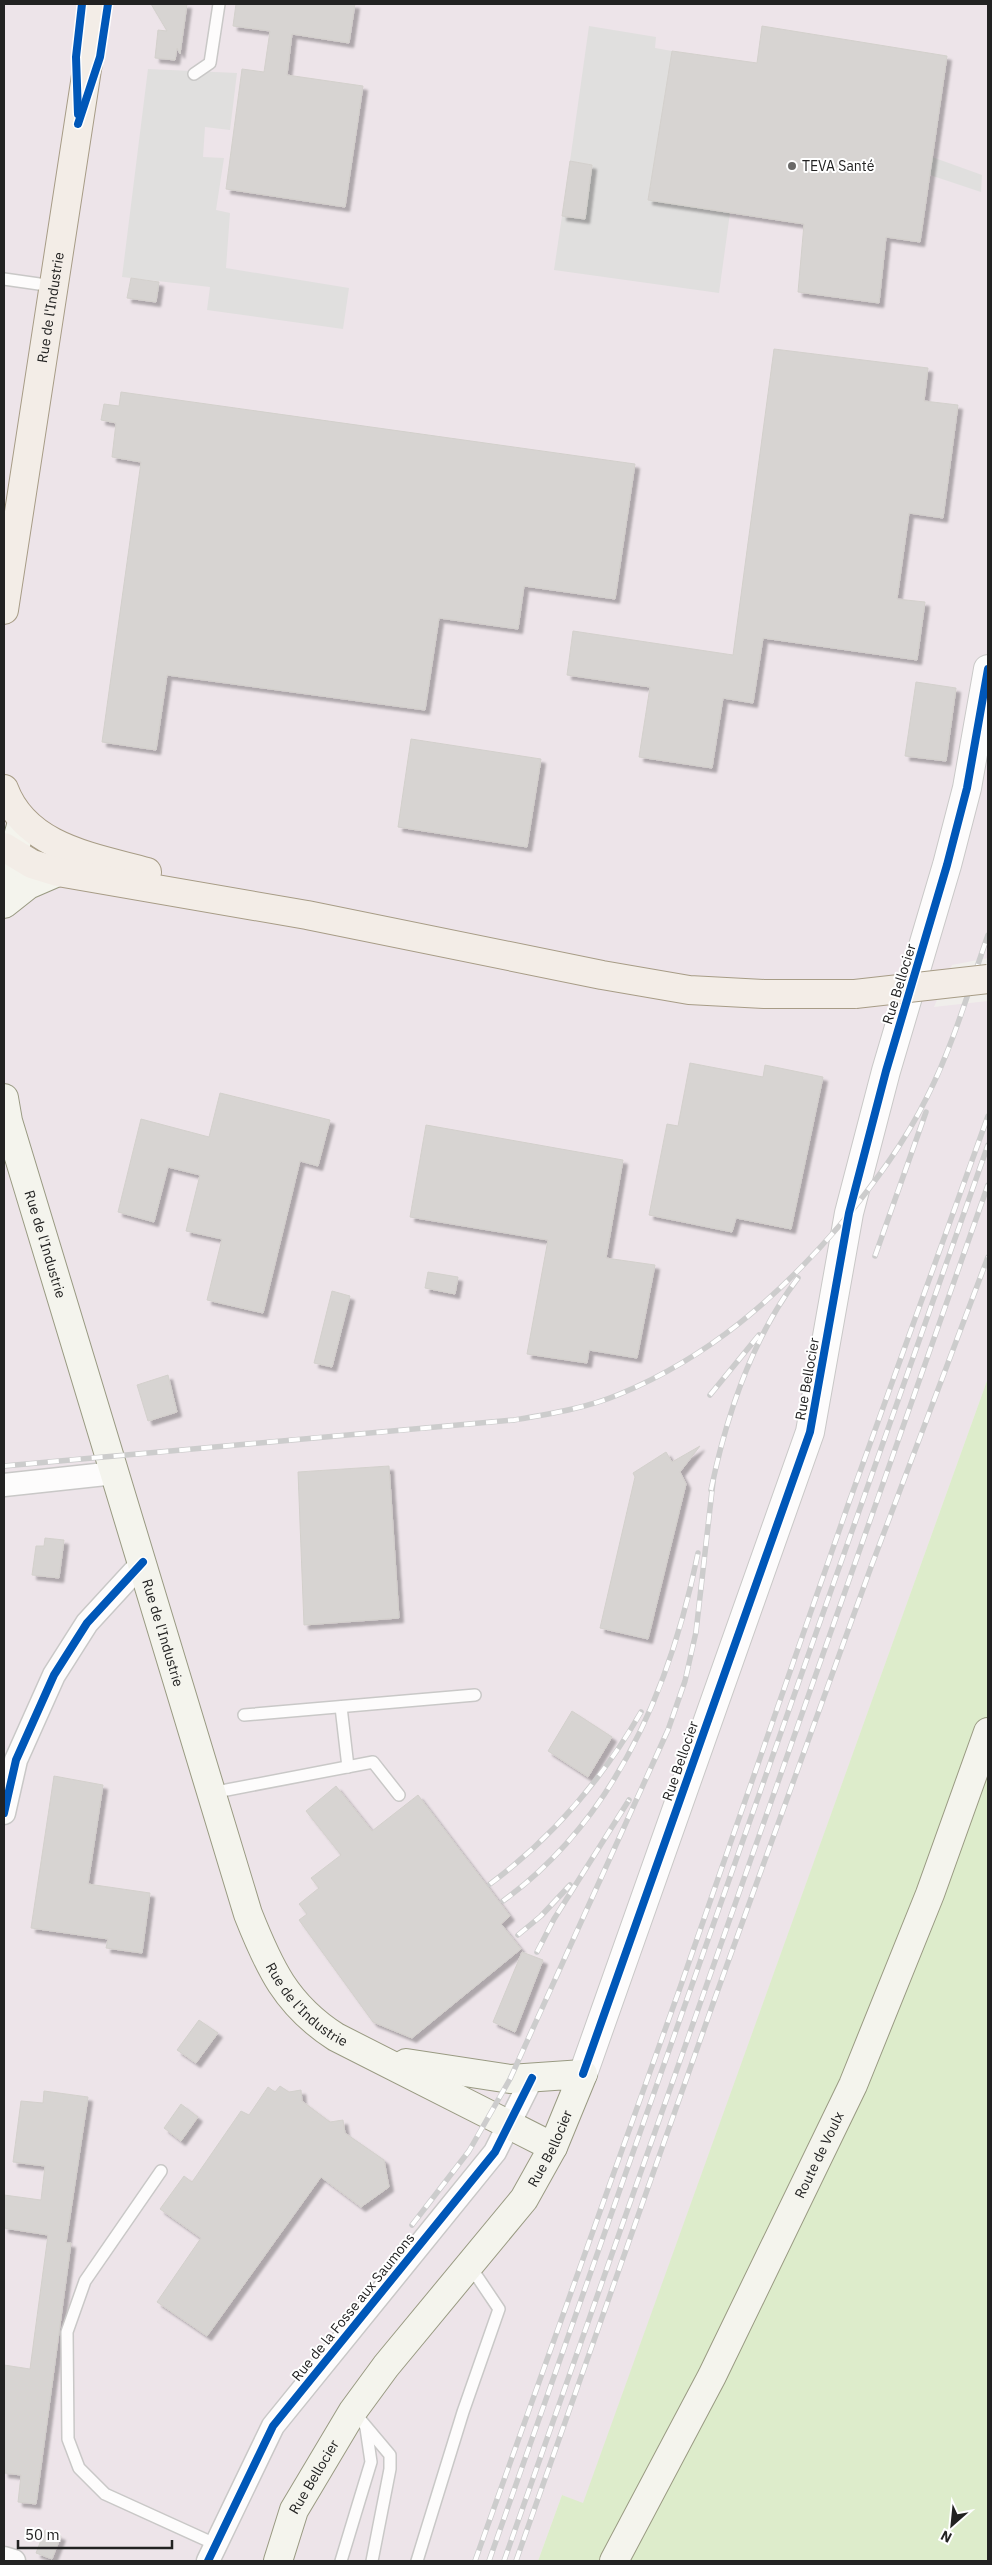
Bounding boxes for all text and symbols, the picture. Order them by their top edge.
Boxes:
place label: TEVA Santé [802,157,875,175]
marker: TEVA Santé [786,160,798,172]
street label: Rue de l'Industrie [33,251,68,364]
street label: Rue Bellocier [878,941,920,1027]
street label: Rue de l'Industrie [20,1188,70,1301]
street label: Rue Bellocier [791,1336,823,1422]
street label: Rue de l'Industrie [138,1577,188,1689]
street label: Rue Bellocier [658,1719,702,1803]
street label: Rue de l'Industrie [262,1959,351,2050]
street label: Rue Bellocier [523,2107,576,2190]
street label: Route de Voulx [790,2109,848,2201]
street label: Rue de la Fosse aux Saumons [288,2229,419,2385]
street label: Rue Bellocier [285,2436,343,2517]
north arrow [927,2500,977,2550]
scale bar [18,2518,171,2550]
text: 50 m [25,2525,60,2544]
text: N [937,2526,955,2547]

